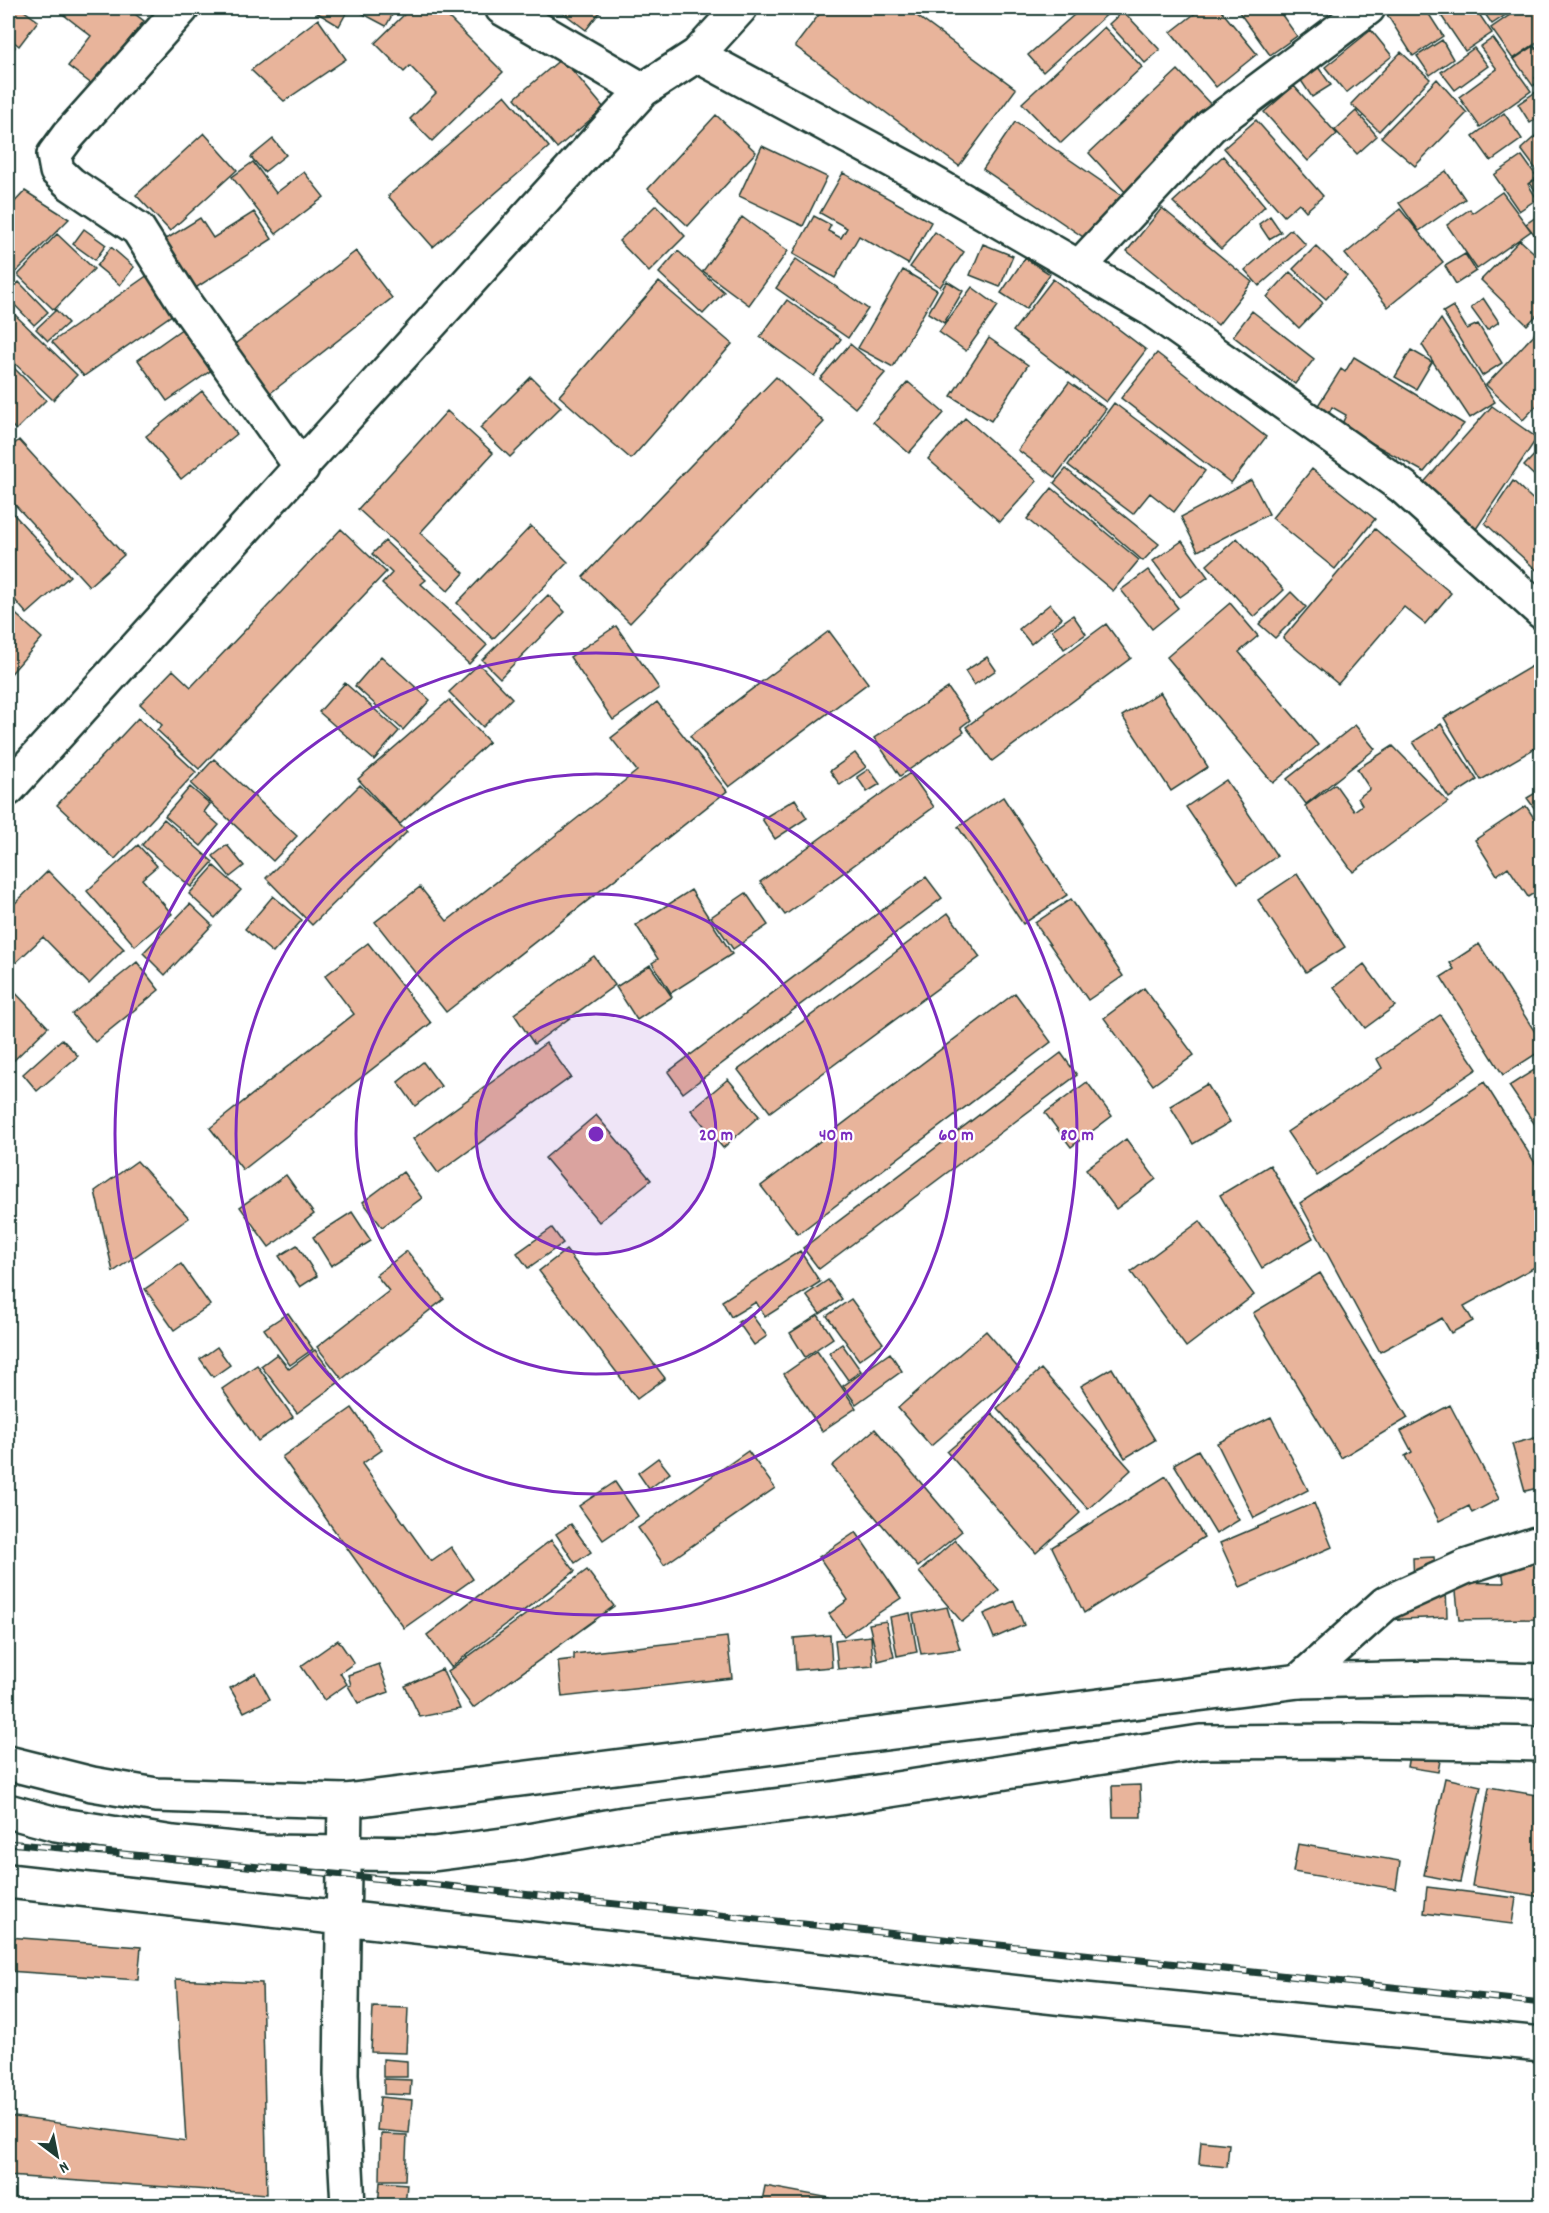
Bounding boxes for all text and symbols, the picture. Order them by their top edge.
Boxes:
centre of rings [586,1124,606,1144]
text: 20 m [699,1124,733,1149]
text: 40 m [819,1124,853,1149]
text: 60 m [938,1124,974,1149]
text: 80 m [1060,1124,1094,1149]
north arrow [27,2126,87,2186]
text: N [54,2155,73,2178]

